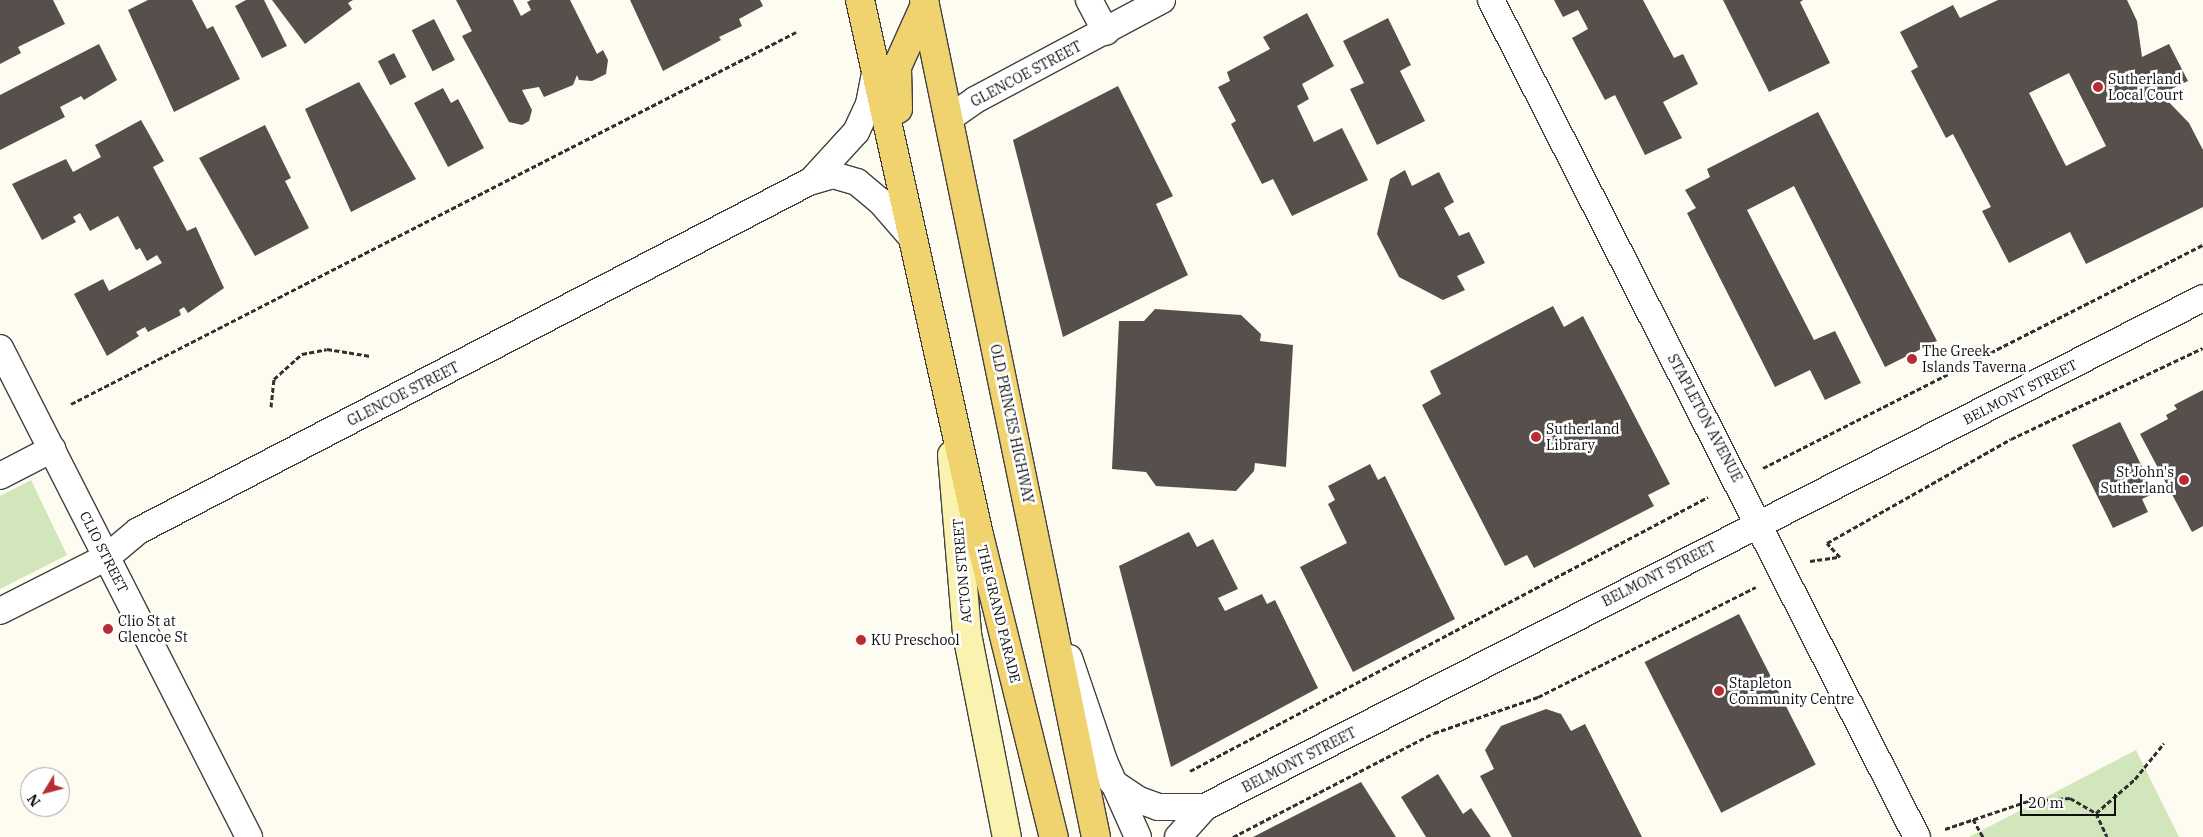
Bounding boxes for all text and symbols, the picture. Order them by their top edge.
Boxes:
street label: GLENCOE STREET [968,38,1084,110]
place label: Sutherland Local Court [2108,71,2183,104]
marker: Sutherland Local Court [2092,81,2104,93]
street label: OLD PRINCES HIGHWAY [987,343,1037,505]
place label: The Greek Islands Taverna [1922,343,2027,376]
street label: STAPLETON AVENUE [1664,351,1746,485]
marker: The Greek Islands Taverna [1906,353,1918,365]
street label: BELMONT STREET [1960,356,2080,428]
street label: GLENCOE STREET [344,359,462,429]
place label: Sutherland Library [1546,421,1620,454]
marker: Sutherland Library [1530,431,1542,443]
place label: St John's Sutherland [2100,464,2174,497]
marker: St John's Sutherland [2178,474,2190,486]
street label: CLIO STREET [76,508,132,596]
street label: ACTON STREET [949,518,975,624]
street label: BELMONT STREET [1599,538,1719,610]
street label: THE GRAND PARADE [974,543,1024,685]
place label: Clio St at Glencoe St [118,613,188,646]
marker: Clio St at Glencoe St [102,623,114,635]
place label: KU Preschool [871,632,960,648]
marker: KU Preschool [855,634,867,646]
place label: Stapleton Community Centre [1729,675,1854,708]
marker: Stapleton Community Centre [1713,685,1725,697]
street label: BELMONT STREET [1239,724,1359,796]
north arrow [20,767,70,817]
scale bar [2023,784,2119,816]
text: N [23,791,44,810]
text: 20 m [2028,793,2064,812]

